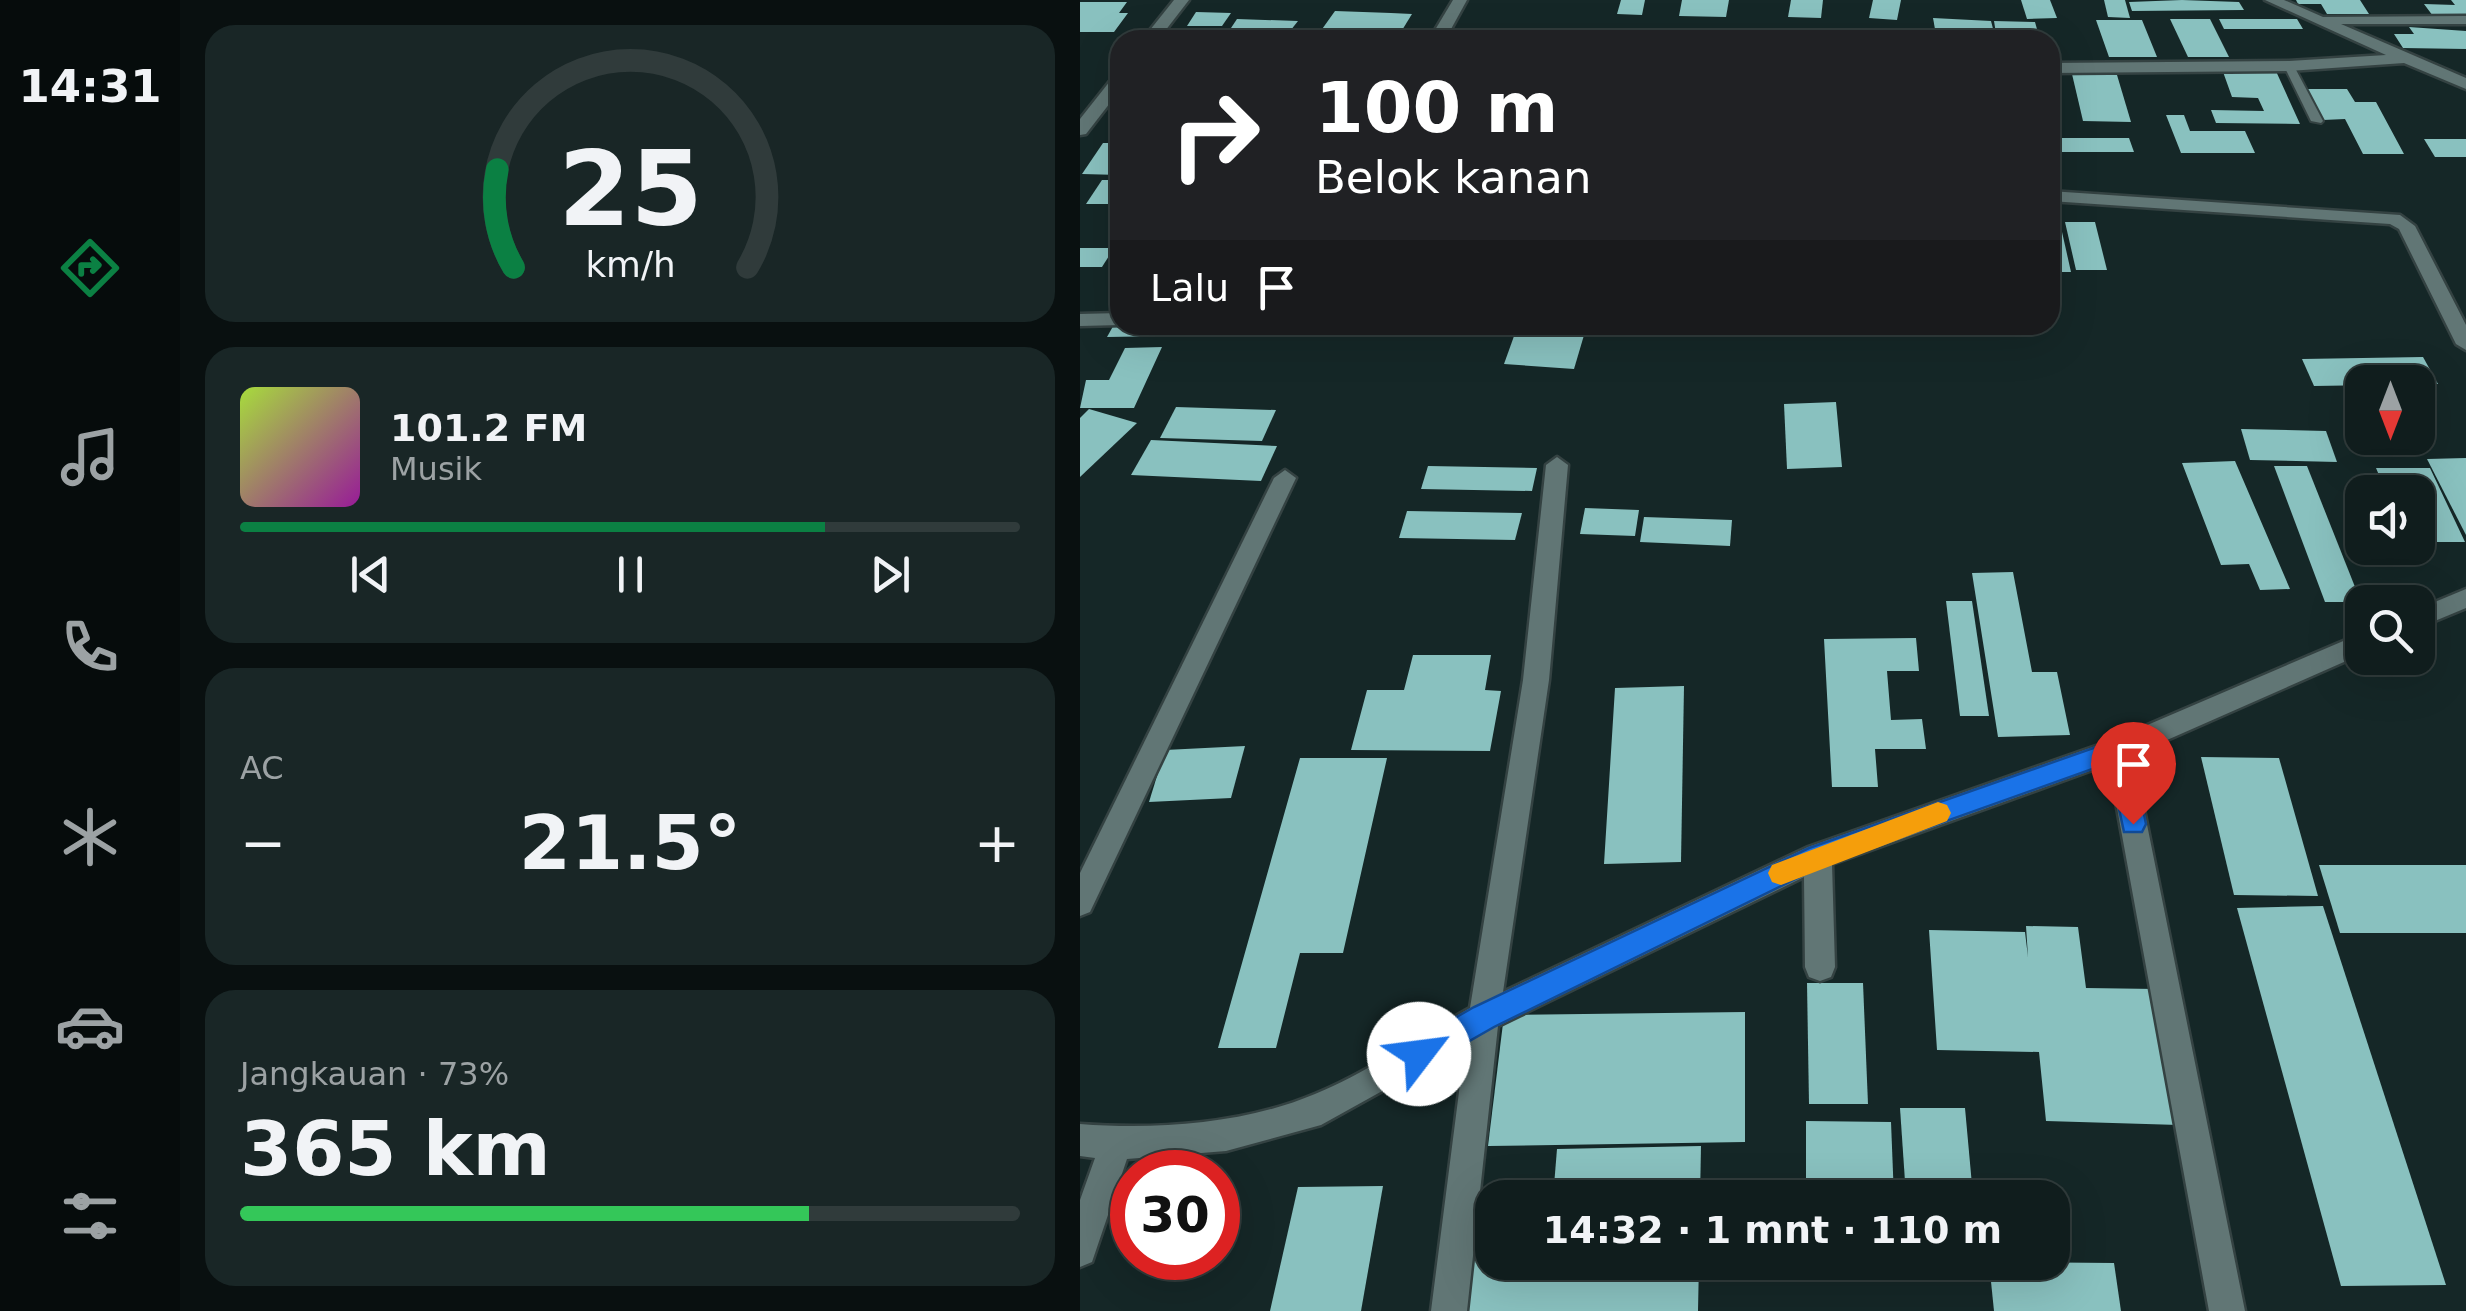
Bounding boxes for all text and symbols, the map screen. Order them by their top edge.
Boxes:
text: 14:31 [18,60,162,113]
text: 100 m [1315,67,1558,149]
icon: right [1150,70,1280,200]
text: 25 [558,128,702,250]
text: Belok kanan [1315,151,1591,204]
icon: directions [55,233,125,303]
text: km/h [585,244,675,285]
icon: arrive [1249,260,1304,315]
text: Lalu [1150,266,1229,310]
north arrow [2345,365,2435,455]
map controls [2345,365,2435,675]
text: 101.2 FM [390,406,587,450]
icon: music [55,422,125,492]
text: Musik [390,450,482,488]
button: sound [2345,475,2435,565]
icon: previous [343,547,398,602]
icon: pause [603,547,658,602]
icon: next [863,547,918,602]
button: search [2345,585,2435,675]
icon: phone [55,612,125,682]
pin [2091,722,2176,825]
icon: arrive [2106,737,2161,792]
text: AC [240,749,284,787]
text: 21.5° [519,799,741,887]
icon: climate [55,802,125,872]
text: − [240,811,286,875]
text: + [974,811,1020,875]
icon: car [55,991,125,1061]
position arrow [1367,1002,1471,1106]
text: Jangkauan · 73% [240,1055,509,1093]
text: 365 km [240,1105,551,1193]
speed limit sign: 30 [1110,1150,1240,1280]
icon: filters [55,1181,125,1251]
text: 14:32 · 1 mnt · 110 m [1543,1208,2002,1252]

